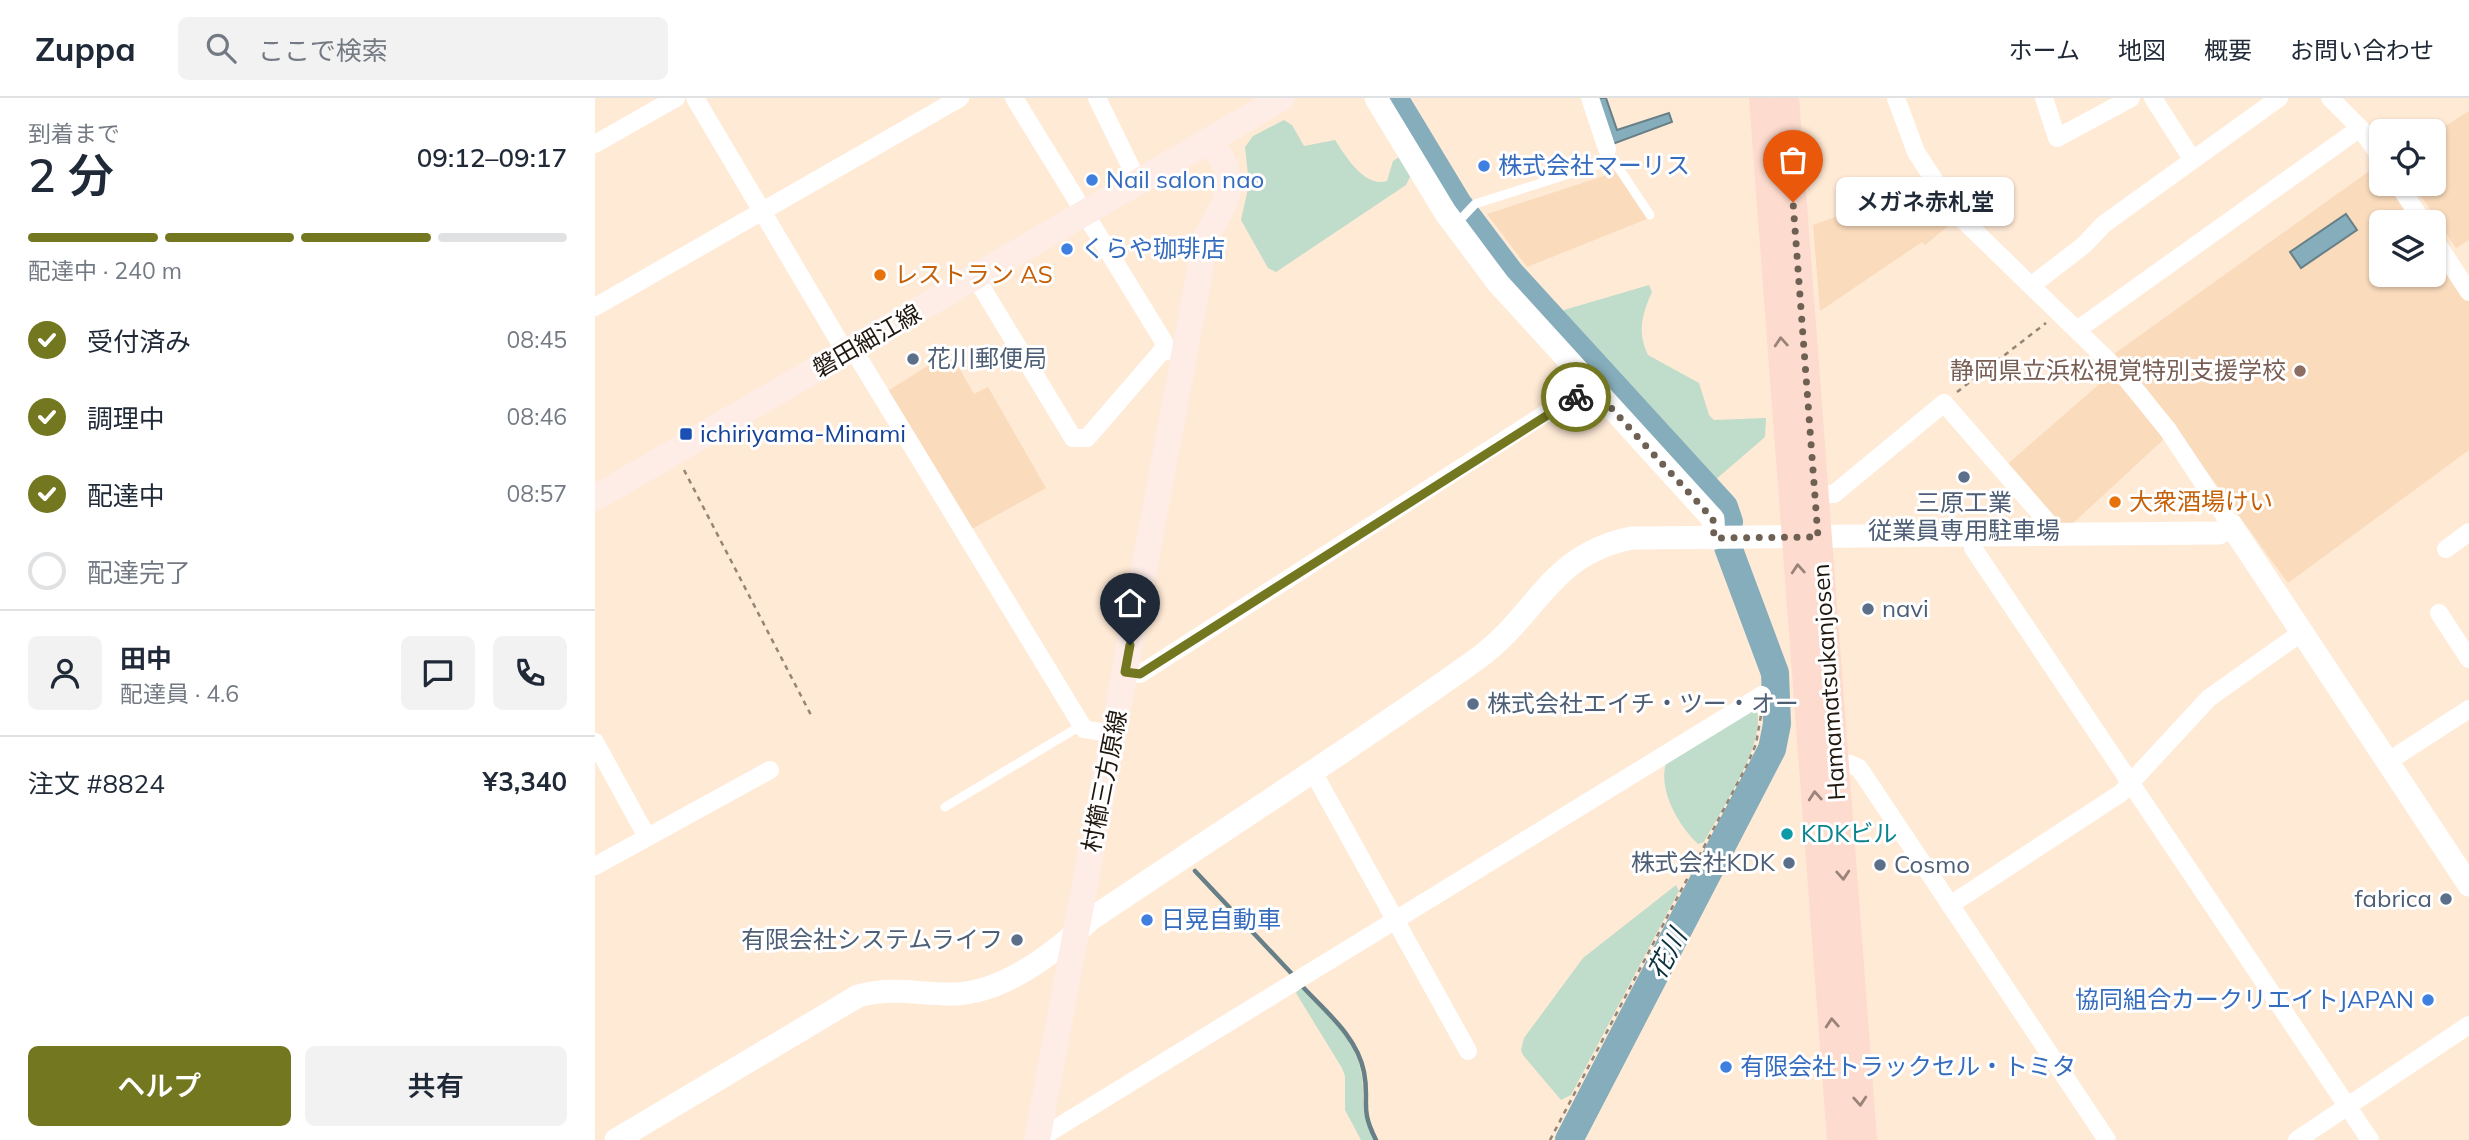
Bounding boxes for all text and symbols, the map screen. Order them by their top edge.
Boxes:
search box [178,17,668,80]
text: Zuppa [35,28,136,69]
icon: search [202,29,240,67]
text: ここで検索 [258,34,388,67]
text: ホーム [2009,35,2080,65]
text: 地図 [2118,35,2166,65]
text: 概要 [2204,35,2252,65]
text: お問い合わせ [2290,35,2434,65]
text: 到着まで [28,119,120,148]
map controls [2369,119,2446,287]
button: locate [2369,119,2446,196]
pin [1763,130,1823,202]
text: 09:12–09:17 [417,141,567,174]
icon: bag [1774,141,1812,179]
text: 2 分 [28,146,114,204]
place label: 株式会社マーリス [1498,150,1690,180]
marker: 株式会社マーリス [1476,158,1492,174]
place label: Nail salon nao [1106,164,1264,194]
marker: Nail salon nao [1084,172,1100,188]
callout: メガネ赤札堂 [1835,178,2013,226]
text: メガネ赤札堂 [1856,187,1994,216]
button: layers [2369,210,2446,287]
place label: くらや珈琲店 [1081,233,1225,263]
marker: くらや珈琲店 [1059,241,1075,257]
text: 配達中 · 240 m [28,256,182,285]
place label: レストラン AS [894,259,1053,289]
marker: レストラン AS [872,267,888,283]
street label: 磐田細江線 [807,297,926,383]
icon: check [28,321,66,359]
text: 受付済み [87,325,191,358]
text: 08:45 [507,325,567,354]
one-way arrow [1774,337,1789,348]
place label: 花川郵便局 [927,343,1047,373]
marker: 花川郵便局 [905,351,921,367]
place label: 静岡県立浜松視覚特別支援学校 [1950,355,2286,385]
courier [1541,362,1611,432]
marker: 静岡県立浜松視覚特別支援学校 [2292,363,2308,379]
icon: bike [1557,378,1595,416]
icon: check [28,398,66,436]
text: 調理中 [87,402,165,435]
text: 08:46 [507,402,567,431]
place label: ichiriyama-Minami [700,418,906,448]
marker: ichiriyama-Minami [678,426,694,442]
marker: 三原工業 従業員専用駐車場 [1956,469,1972,485]
icon: check [28,475,66,513]
text: 配達中 [87,479,165,512]
text: 08:57 [507,479,567,508]
place label: 大衆酒場けい [2129,486,2273,516]
place label: 三原工業 従業員専用駐車場 [1868,487,2060,545]
marker: 大衆酒場けい [2107,494,2123,510]
text: 配達完了 [87,556,191,589]
street label: Hamamatsukanjosen [1805,563,1851,801]
one-way arrow [1791,564,1806,575]
pin [1100,573,1160,645]
icon: home [1111,584,1149,622]
place label: navi [1882,593,1929,623]
marker: navi [1860,601,1876,617]
button: person [28,636,102,710]
button: chat [401,636,475,710]
button: phone [493,636,567,710]
text: 田中 [120,642,172,675]
text: 配達員 · 4.6 [120,679,239,708]
place label: 株式会社エイチ・ツー・オー [1487,688,1799,718]
marker: 株式会社エイチ・ツー・オー [1465,696,1481,712]
street label: 村櫛三方原線 [1076,707,1132,854]
text: ¥3,340 [483,765,567,798]
text: 注文 #8824 [28,767,165,800]
one-way arrow [1808,790,1823,801]
place label: KDKビル [1801,818,1897,848]
marker: KDKビル [1779,826,1795,842]
place label: 株式会社KDK [1631,847,1776,877]
place label: Cosmo [1894,849,1970,879]
marker: 株式会社KDK [1781,855,1797,871]
marker: Cosmo [1872,857,1888,873]
one-way arrow [1835,869,1850,880]
place label: fabrica [2355,883,2432,913]
marker: fabrica [2438,891,2454,907]
place label: 日晃自動車 [1161,904,1281,934]
marker: 日晃自動車 [1139,912,1155,928]
water label: 花川 [1640,920,1695,984]
place label: 有限会社システムライフ [741,924,1003,954]
marker: 有限会社システムライフ [1009,932,1025,948]
place label: 協同組合カークリエイトJAPAN [2075,984,2414,1014]
marker: 協同組合カークリエイトJAPAN [2420,992,2436,1008]
one-way arrow [1825,1017,1840,1028]
button: ヘルプ [28,1046,291,1126]
button: 共有 [305,1046,567,1126]
place label: 有限会社トラックセル・トミタ [1740,1051,2076,1081]
marker: 有限会社トラックセル・トミタ [1718,1059,1734,1075]
one-way arrow [1852,1096,1867,1107]

